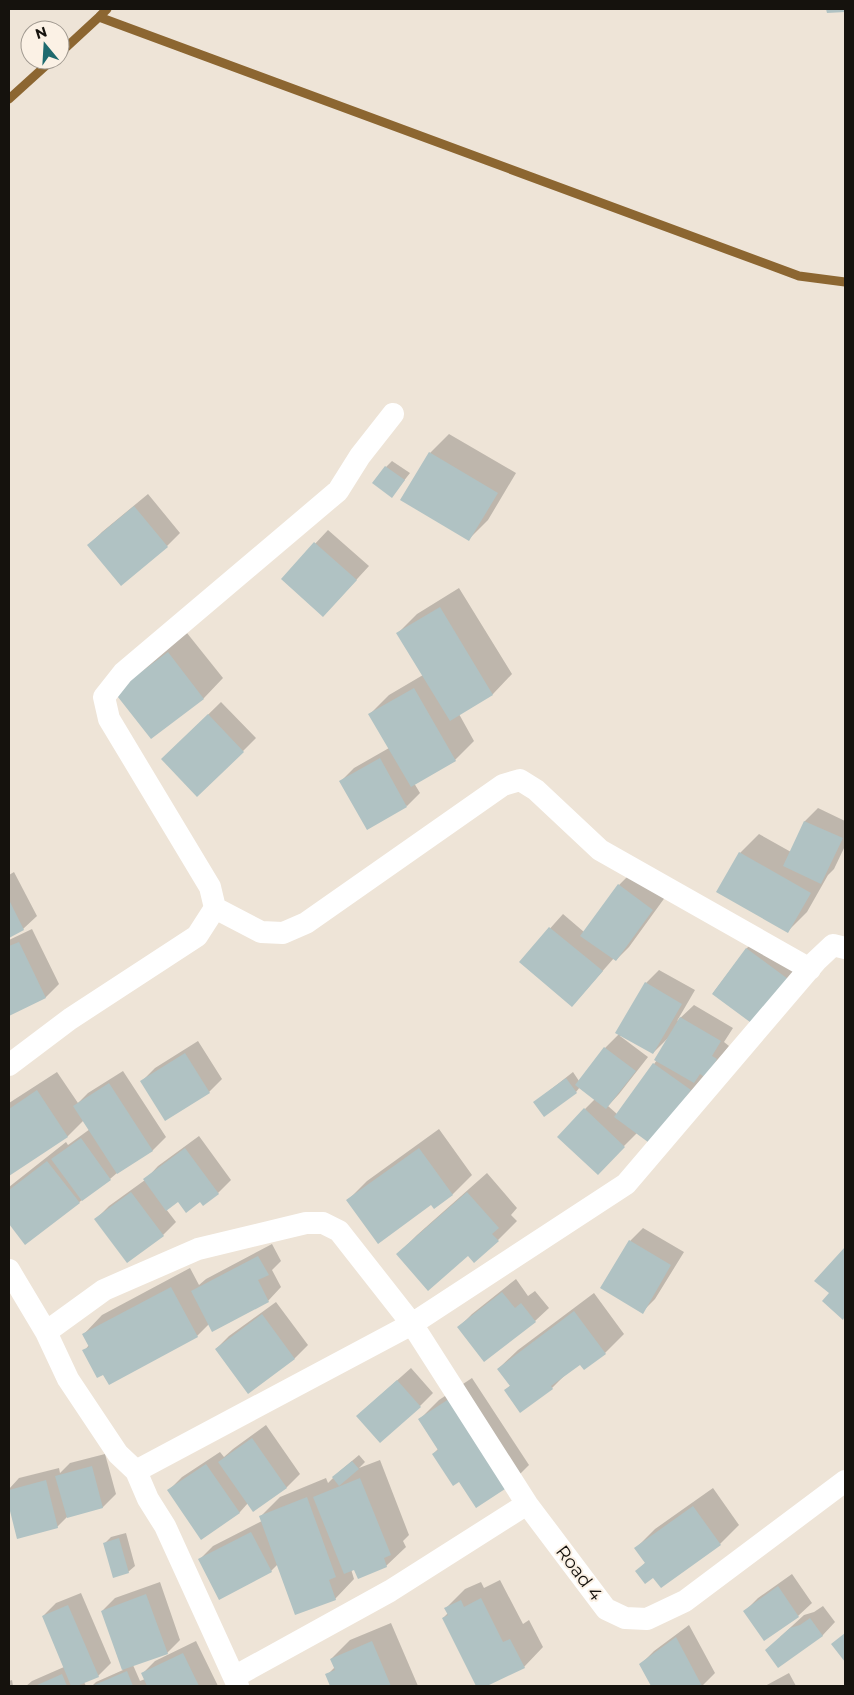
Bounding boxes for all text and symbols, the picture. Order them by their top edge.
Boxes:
north arrow [20,20,70,70]
text: N [33,22,49,43]
street label: Road 4 [551,1541,607,1605]

